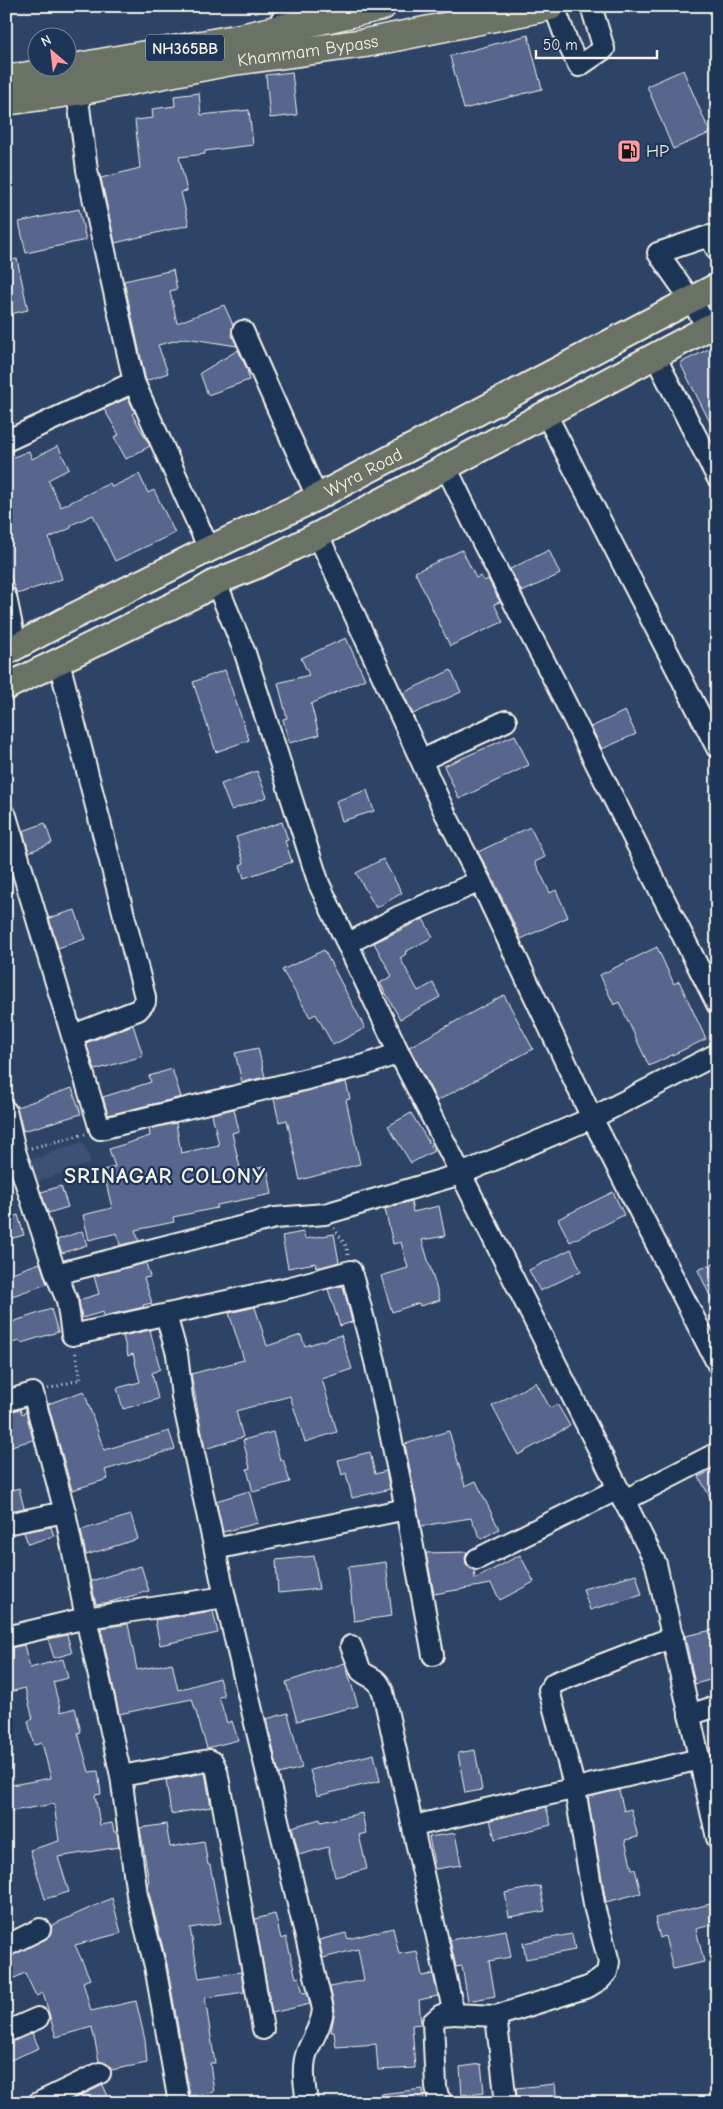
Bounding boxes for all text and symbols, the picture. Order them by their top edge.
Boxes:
north arrow [28,28,78,78]
scale bar [536,28,657,60]
text: N [38,31,54,51]
street label: Khammam Bypass [236,31,380,71]
road number: NH365BB [146,34,224,62]
text: 50 m [543,36,578,54]
fuel station icon: HP [616,138,642,164]
place label: HP [646,141,669,162]
street label: Wyra Road [321,444,406,502]
district label: SRINAGAR COLONY [64,1163,266,1189]

